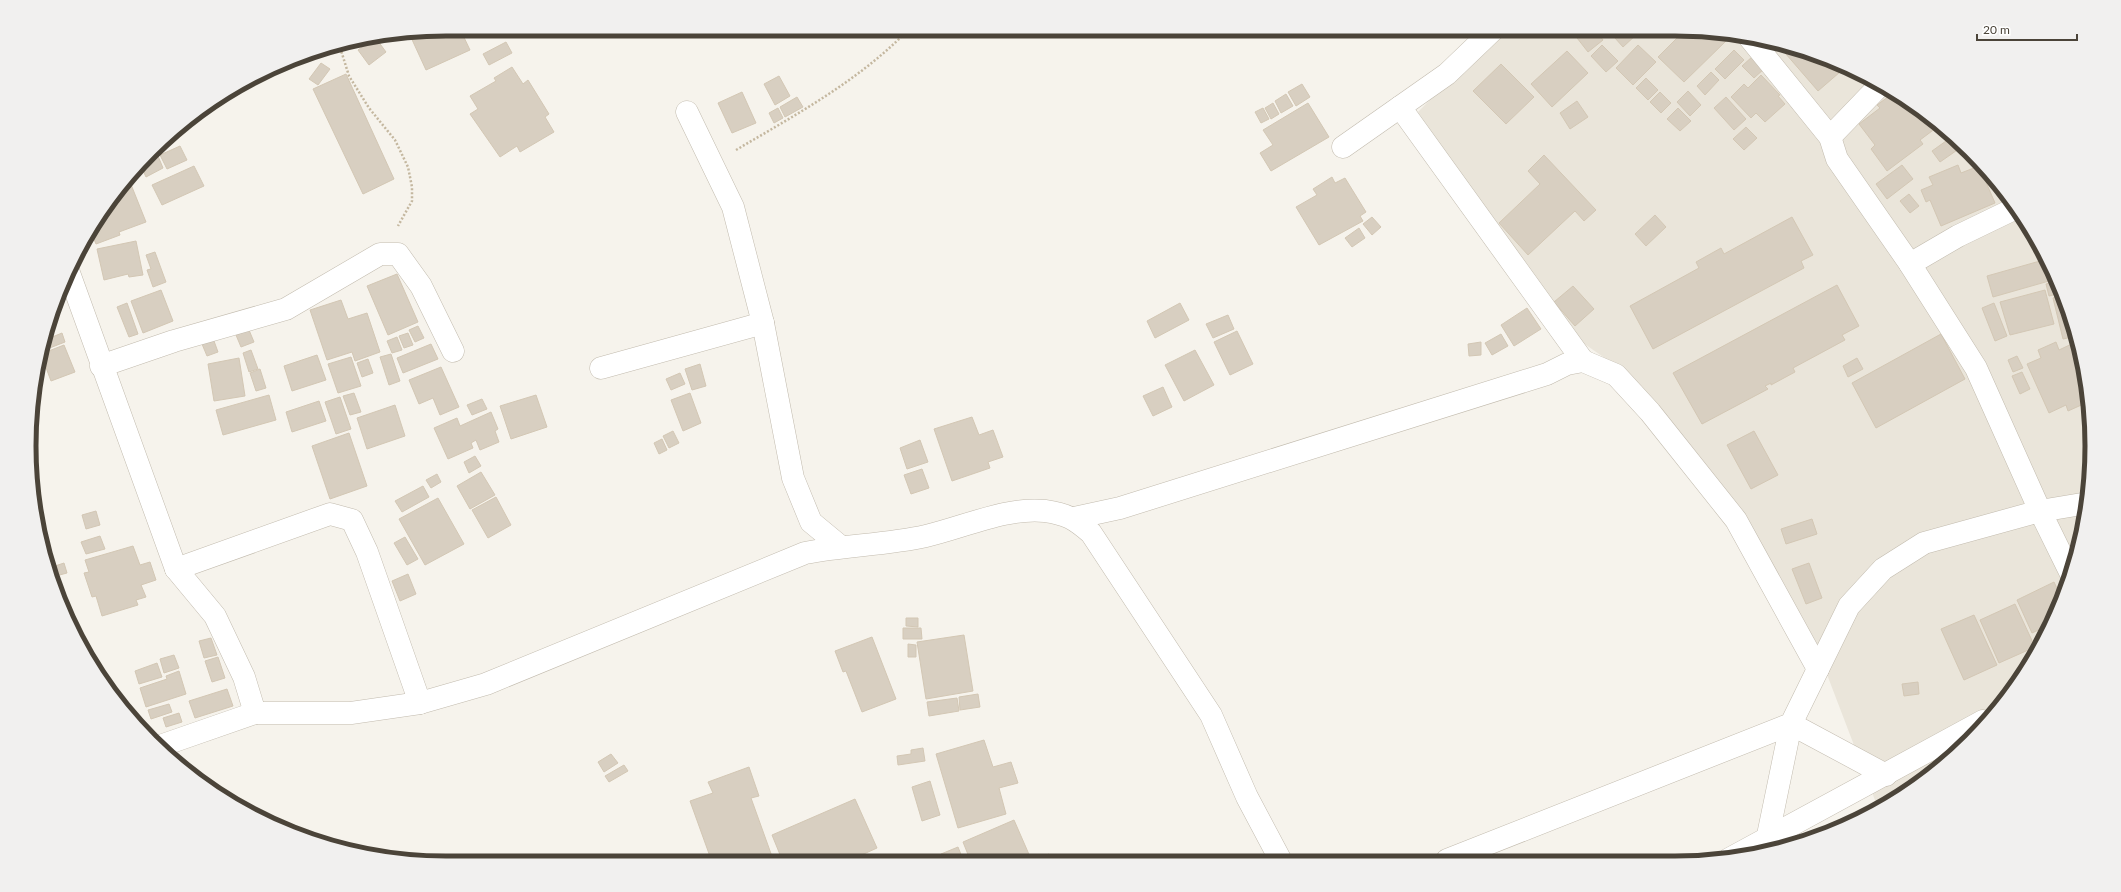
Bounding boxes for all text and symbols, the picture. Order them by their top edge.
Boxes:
scale bar [1977,16,2077,42]
text: 20 m [1983,22,2010,37]

